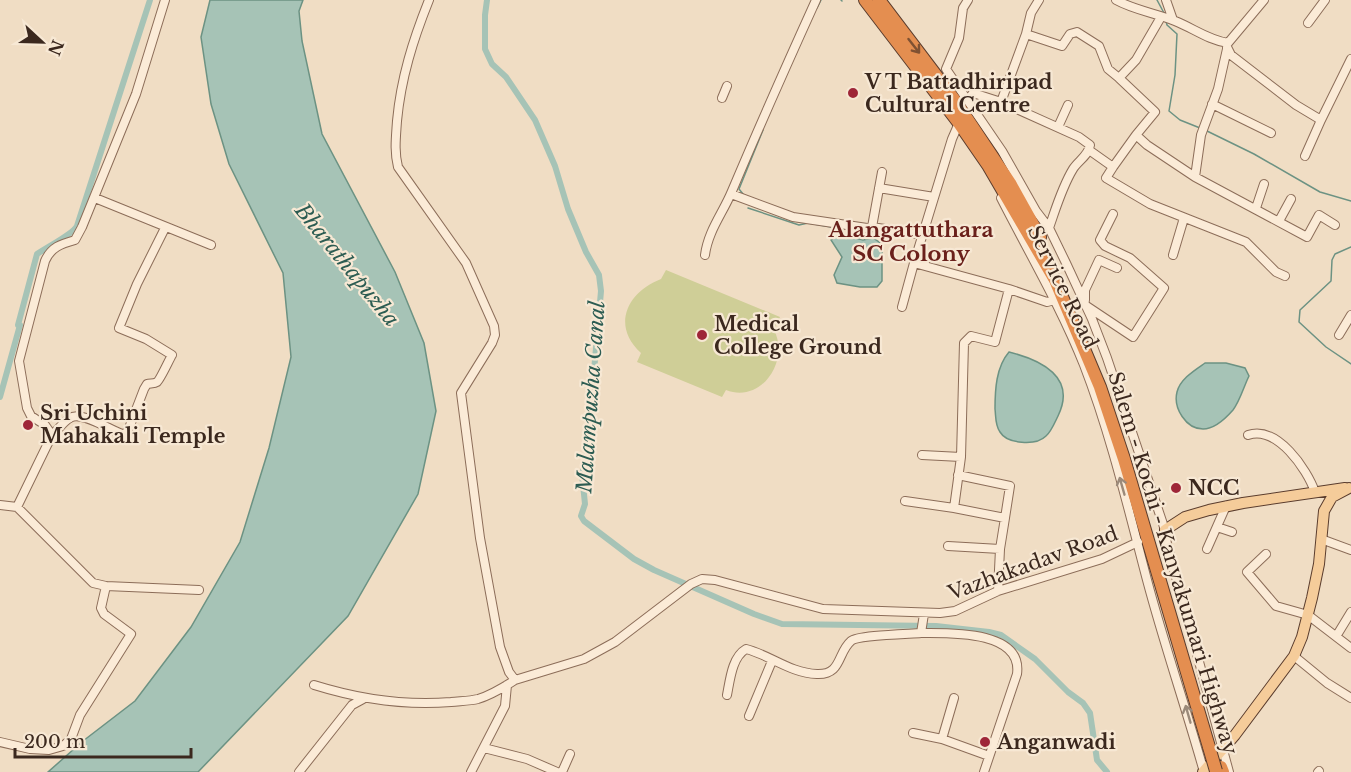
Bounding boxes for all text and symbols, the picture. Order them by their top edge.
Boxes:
north arrow [12,12,72,72]
text: N [44,37,68,58]
one-way arrow [908,38,921,54]
place label: V T Battadhiripad Cultural Centre [864,70,1052,117]
marker: V T Battadhiripad Cultural Centre [846,86,860,100]
water label: Bharathapuzha [289,197,405,332]
district label: Alangattuthara SC Colony [827,217,994,267]
street label: Service Road [1023,221,1103,353]
water label: Malampuzha Canal [571,300,611,495]
place label: Medical College Ground [714,312,882,359]
marker: Medical College Ground [695,328,709,342]
street label: Salem - Kochi - Kanyakumari Highway [1103,369,1243,758]
place label: Sri Uchini Mahakali Temple [40,401,225,448]
marker: Sri Uchini Mahakali Temple [21,418,35,432]
place label: NCC [1188,476,1239,500]
one-way arrow [1116,477,1127,496]
marker: NCC [1169,481,1183,495]
street label: Vazhakadav Road [944,521,1121,605]
one-way arrow [1182,705,1193,724]
scale bar [15,721,190,759]
place label: Anganwadi [996,730,1116,754]
text: 200 m [24,731,85,753]
marker: Anganwadi [978,735,992,749]

